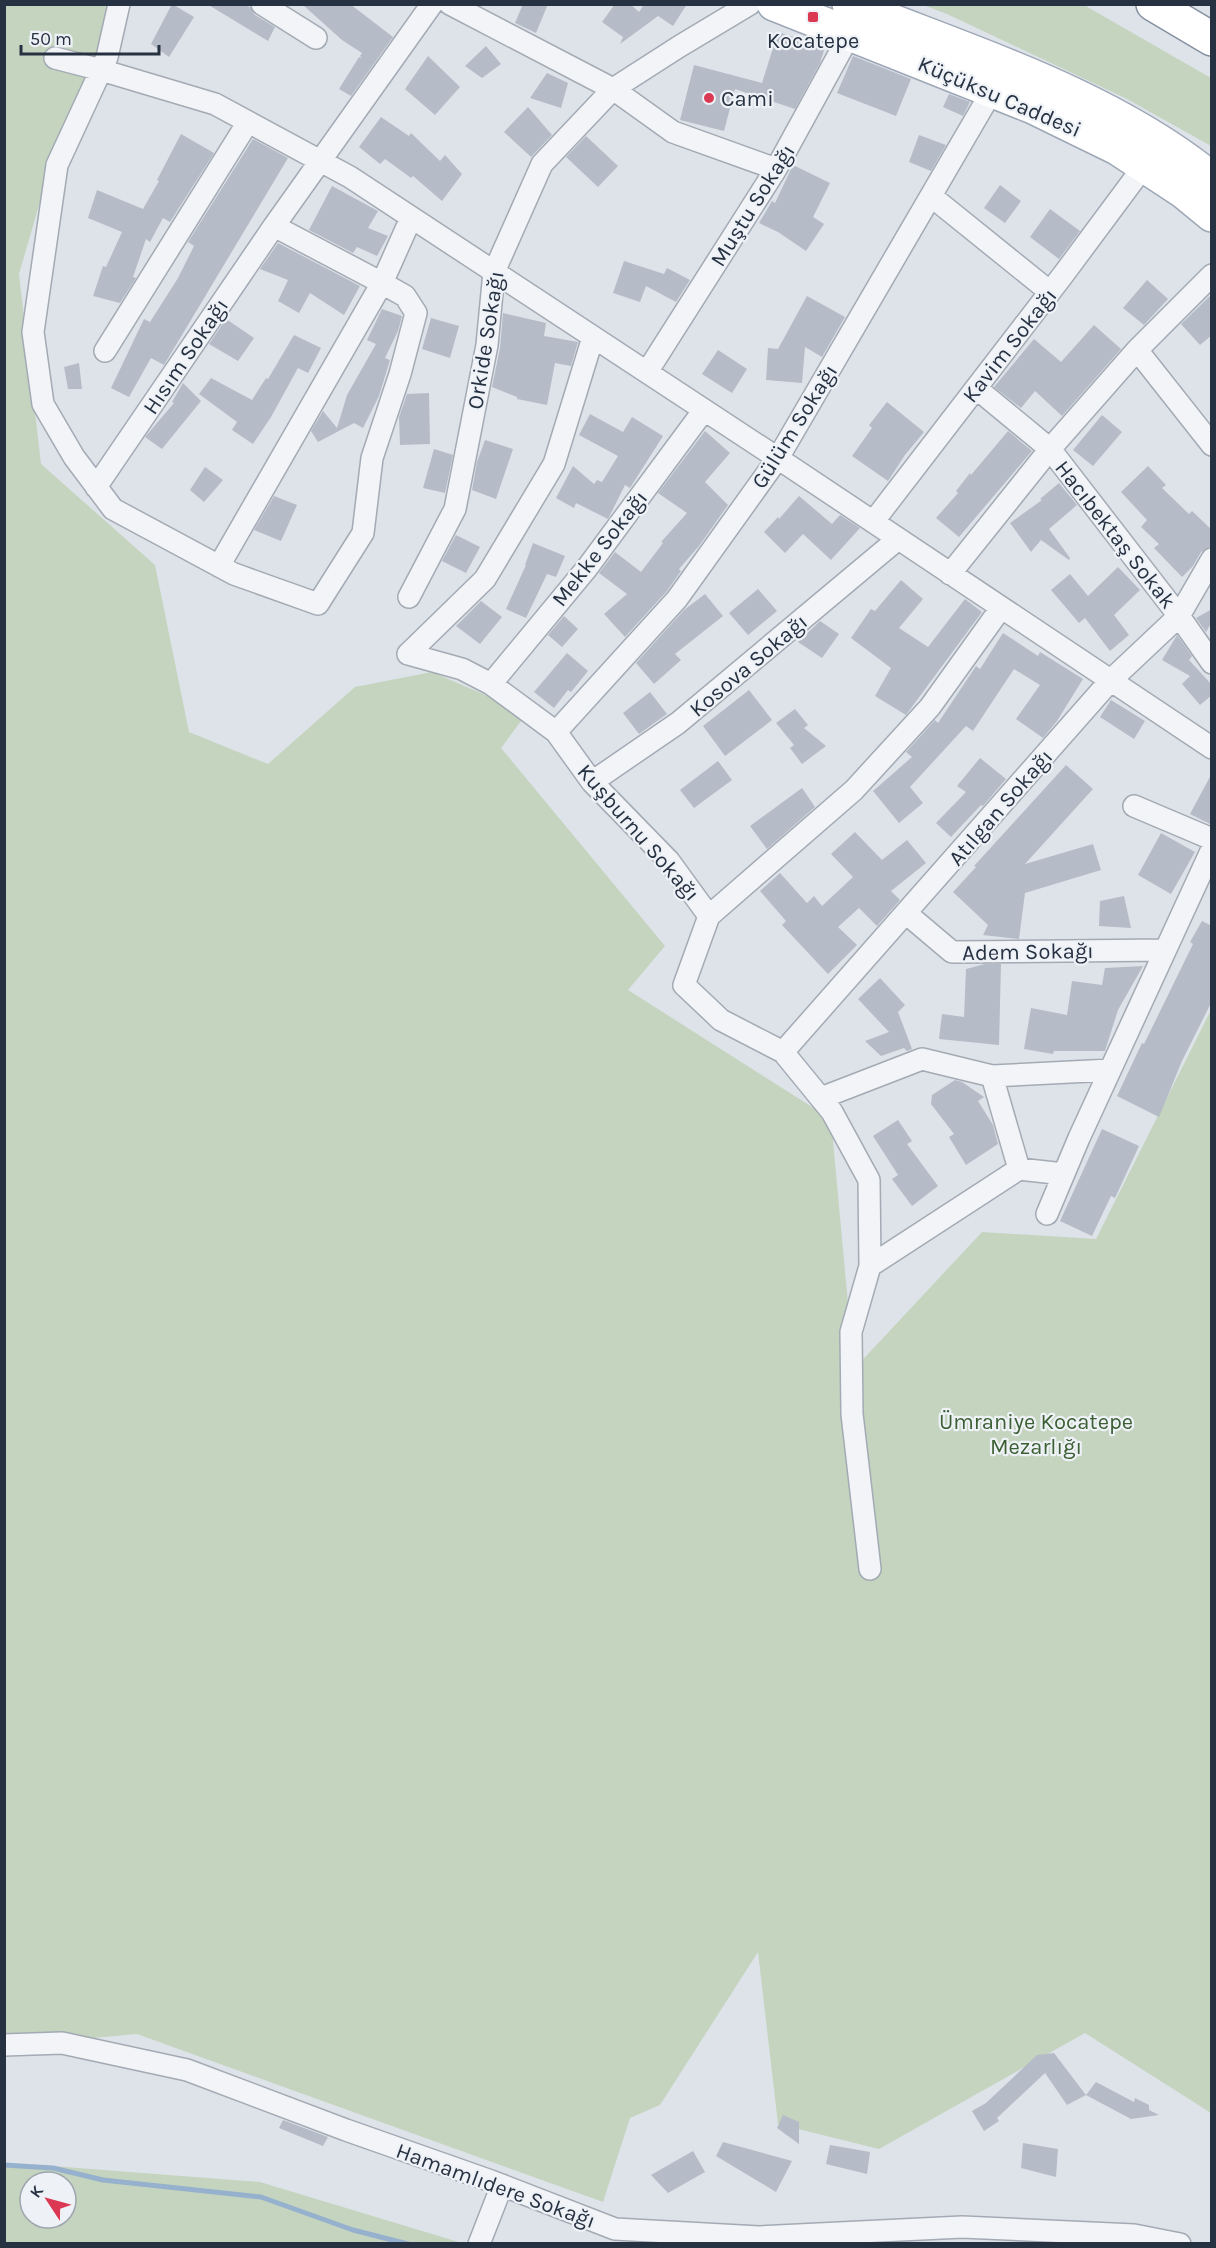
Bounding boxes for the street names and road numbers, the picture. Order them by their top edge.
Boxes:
street label: Küçüksu Caddesi [914,51,1085,143]
street label: Muştu Sokağı [705,140,801,271]
street label: Orkide Sokağı [462,269,510,411]
street label: Kavim Sokağı [957,283,1062,408]
street label: Hısım Sokağı [138,294,234,419]
street label: Gülüm Sokağı [746,360,843,493]
street label: Hacıbektaş Sokak [1049,455,1181,614]
street label: Mekke Sokağı [546,485,653,612]
street label: Kosova Sokağı [684,609,813,723]
street label: Atılgan Sokağı [943,744,1058,871]
street label: Kuşburnu Sokağı [572,759,705,907]
street label: Adem Sokağı [962,938,1094,966]
street label: Hamamlıdere Sokağı [392,2138,599,2234]

